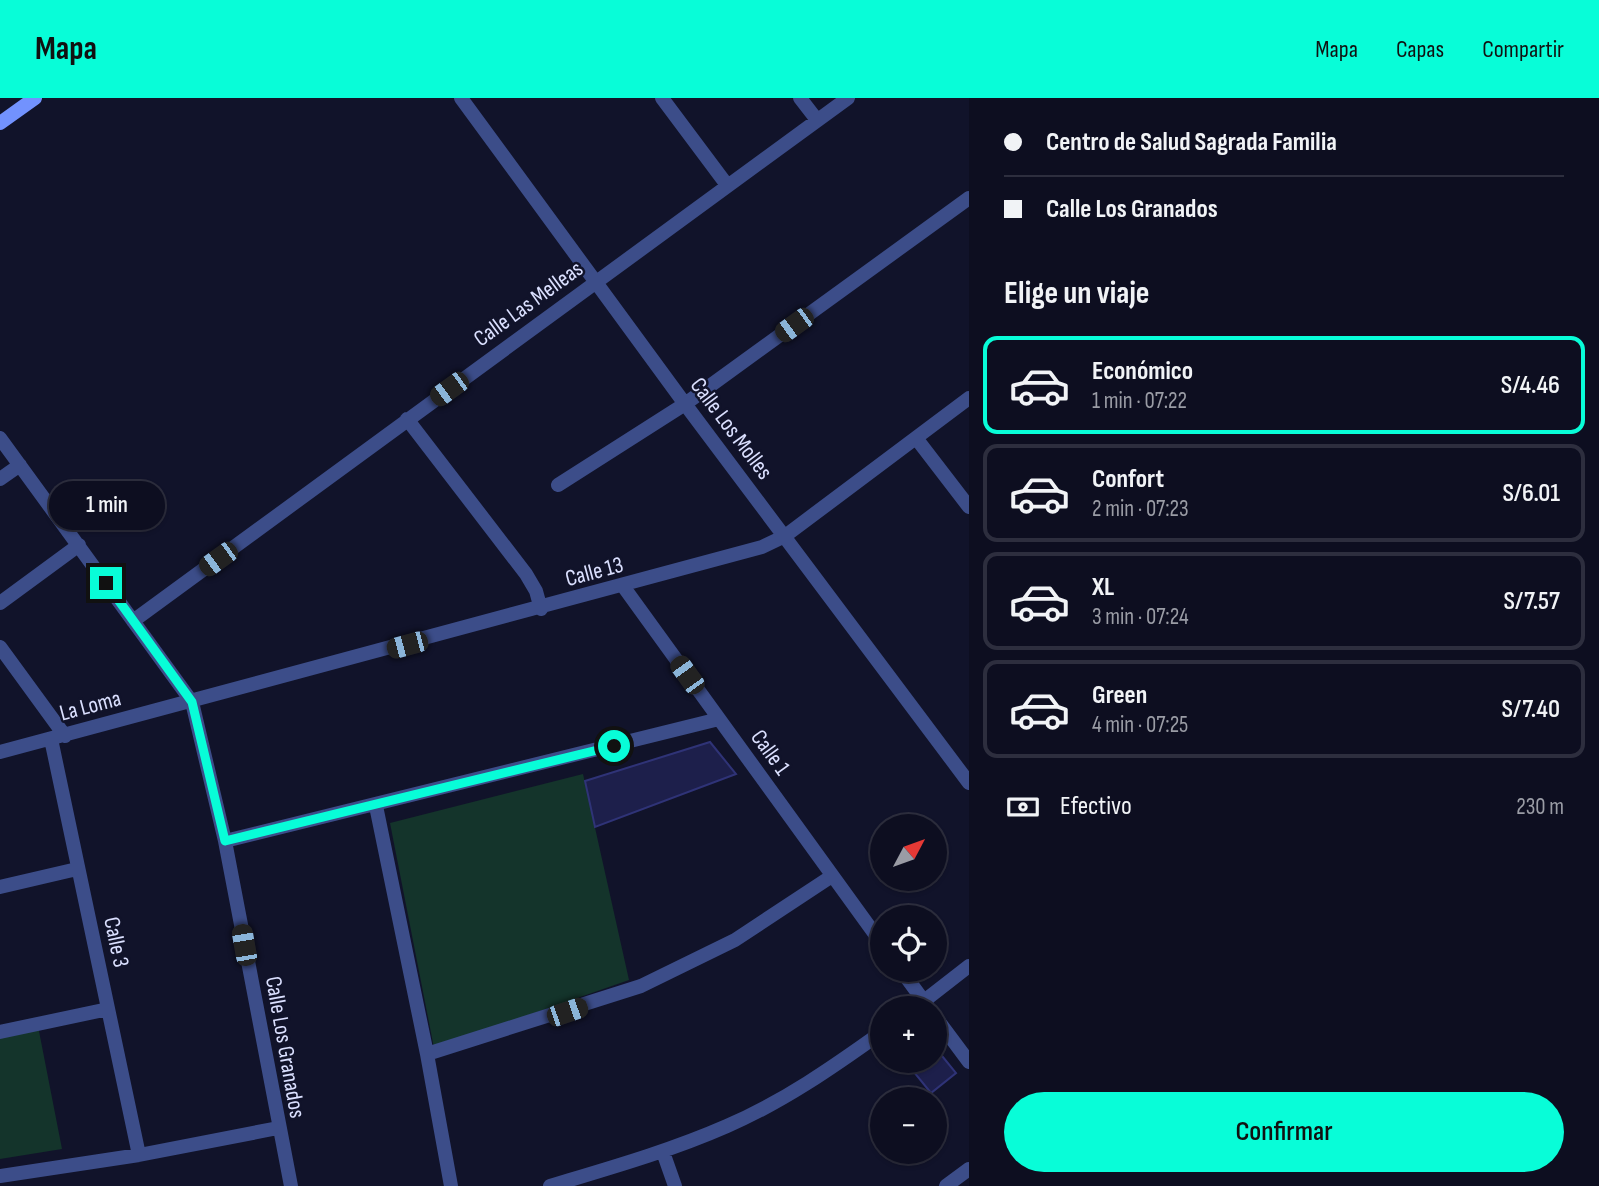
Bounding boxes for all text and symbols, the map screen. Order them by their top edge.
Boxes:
text: Mapa [35,29,97,69]
text: Mapa [1315,35,1358,64]
text: Capas [1396,35,1444,64]
text: Compartir [1482,35,1564,64]
text: Centro de Salud Sagrada Familia [1046,127,1337,158]
text: Calle Los Granados [1046,194,1218,225]
street label: Calle Las Melleas [469,255,589,353]
text: Elige un viaje [1004,274,1149,313]
car [771,304,818,346]
icon: car [1008,354,1071,417]
text: Económico [1092,356,1193,387]
car [426,368,473,410]
text: S/4.46 [1501,370,1560,401]
street label: Calle Los Molles [684,372,779,485]
text: 1 min · 07:22 [1092,387,1187,415]
icon: car [1008,462,1071,525]
text: Confort [1092,464,1164,495]
text: S/6.01 [1502,478,1560,509]
callout: 1 min [48,482,164,531]
text: 1 min [86,491,128,519]
text: 2 min · 07:23 [1092,495,1189,523]
car [195,538,242,580]
street label: Calle 13 [562,551,626,593]
route end [90,567,122,599]
icon: car [1008,570,1071,633]
text: XL [1092,572,1114,603]
text: S/7.57 [1503,586,1560,617]
text: 3 min · 07:24 [1092,603,1189,631]
car [384,629,431,661]
car [667,652,708,698]
icon: car [1008,678,1071,741]
text: Green [1092,680,1147,711]
street label: La Loma [56,684,124,728]
text: S/7.40 [1502,694,1560,725]
text: 4 min · 07:25 [1092,711,1188,739]
street label: Calle 1 [744,724,796,781]
route start [598,730,630,762]
icon: cash [1004,788,1042,826]
text: Efectivo [1060,791,1132,822]
text: 230 m [1516,793,1564,821]
north arrow [870,814,947,891]
map controls [870,814,947,1164]
button: locate [870,905,947,982]
street label: Calle 3 [97,914,135,970]
car [231,922,258,968]
street label: Calle Los Granados [259,974,311,1120]
car [544,995,591,1029]
button: + [870,996,947,1073]
button: − [870,1087,947,1164]
button: Confirmar [1004,1092,1564,1172]

